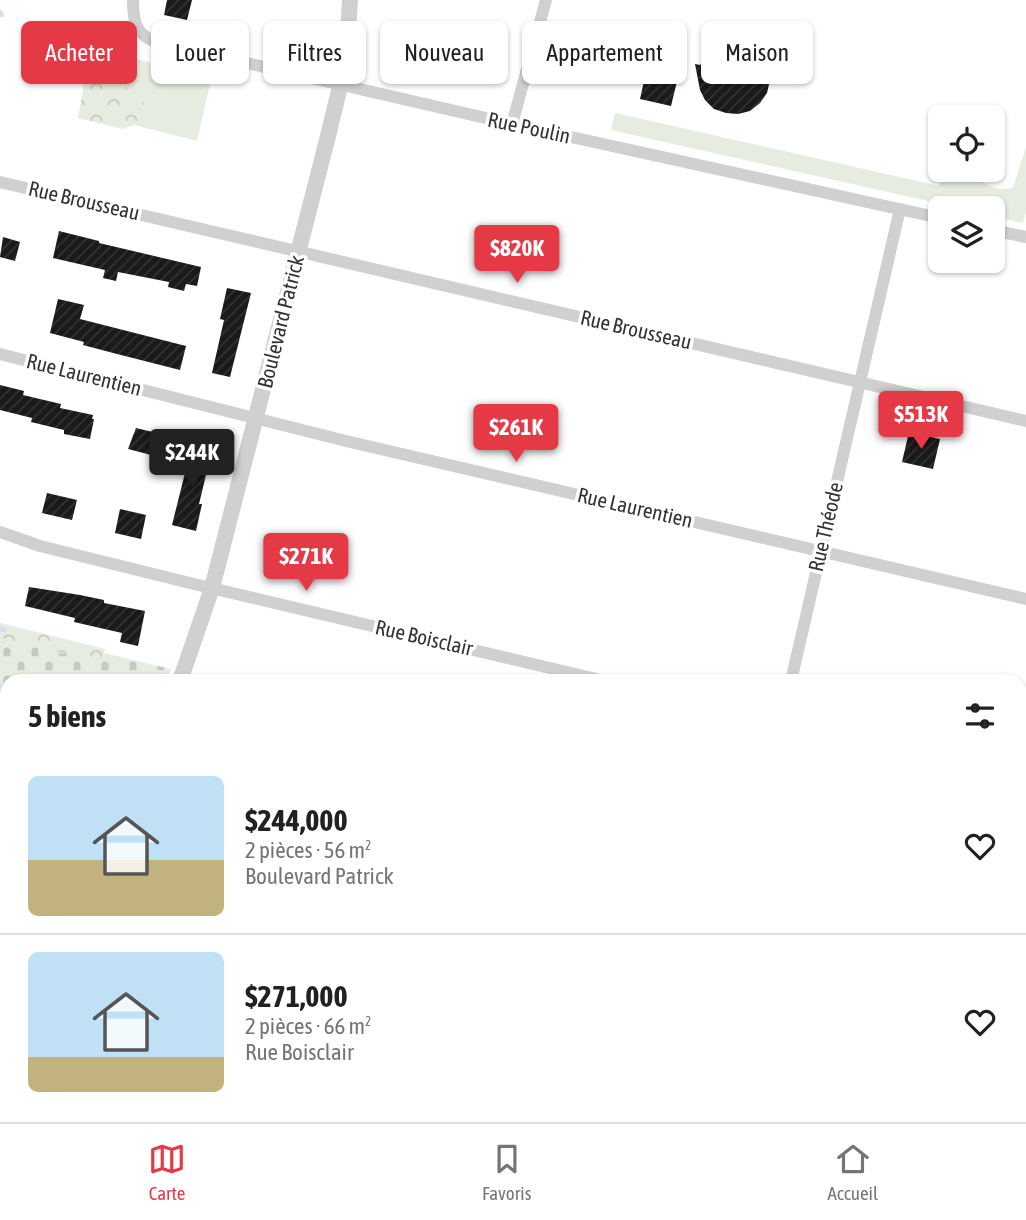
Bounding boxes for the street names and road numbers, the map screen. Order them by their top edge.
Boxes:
street label: Rue Poulin [486,107,573,147]
street label: Rue Brousseau [26,176,142,224]
street label: Boulevard Patrick [252,253,308,390]
street label: Rue Brousseau [578,305,694,353]
street label: Rue Laurentien [24,348,144,400]
street label: Rue Théode [803,480,847,574]
street label: Rue Laurentien [575,482,695,532]
street label: Rue Boisclair [373,614,476,660]

